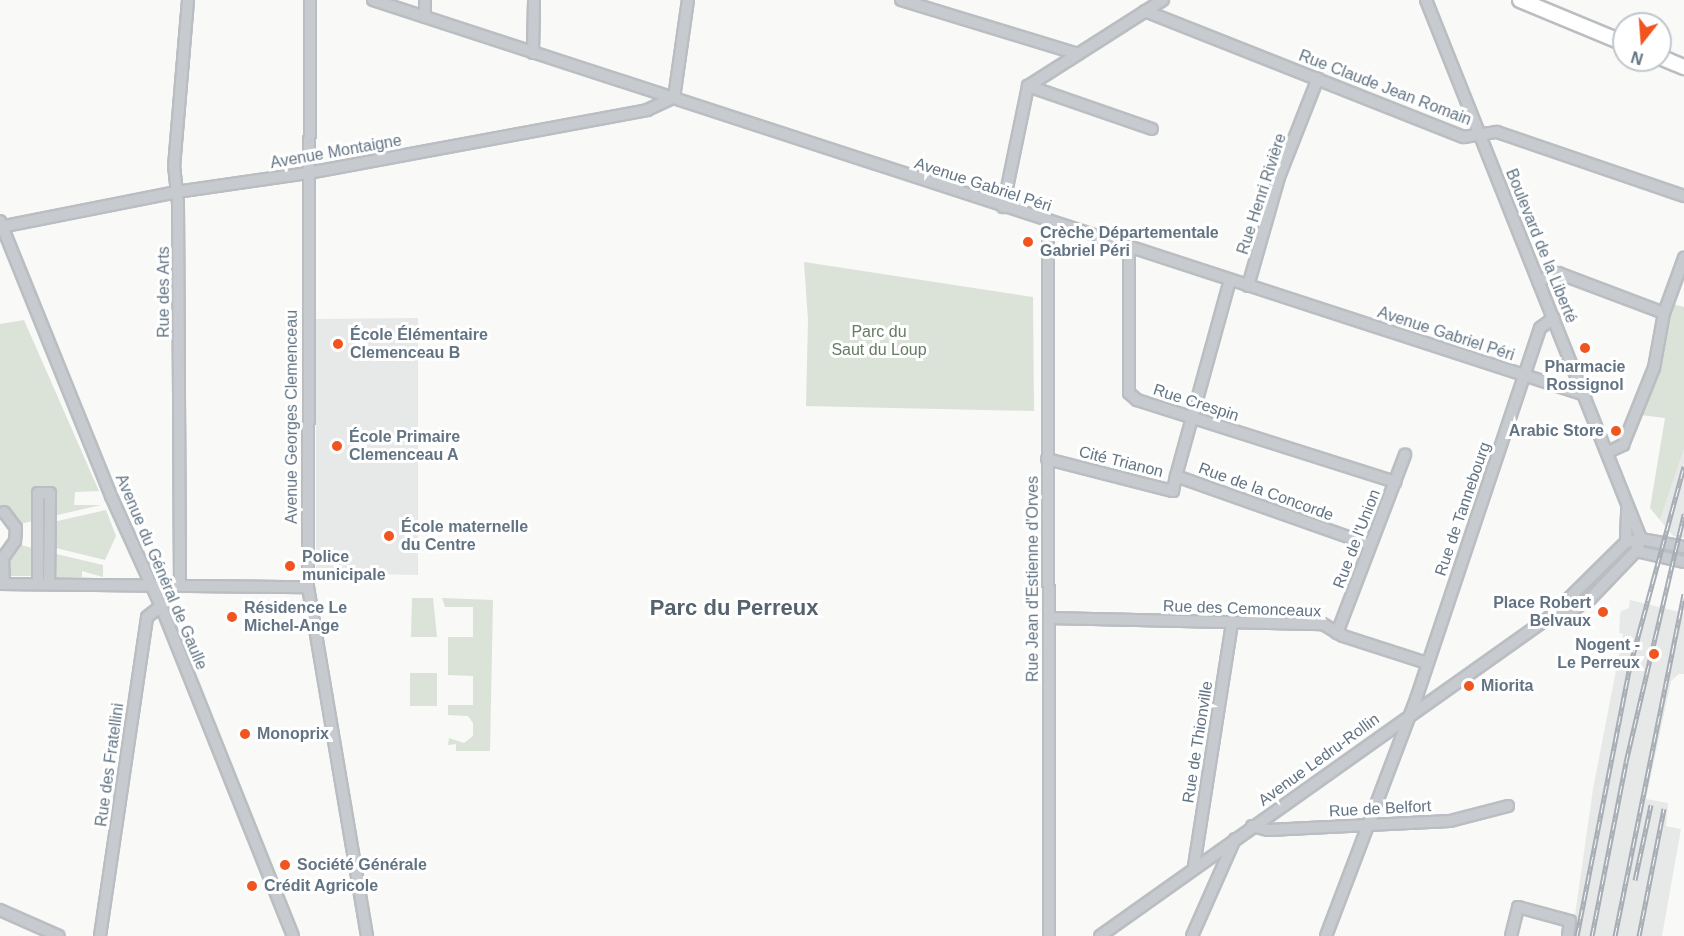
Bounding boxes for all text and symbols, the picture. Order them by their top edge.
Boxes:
north arrow [1612,12,1672,72]
street label: Rue Claude Jean Romain [1296,46,1474,130]
text: N [1629,48,1645,68]
street label: Avenue Montaigne [269,131,403,173]
street label: Rue Henri Rivière [1233,131,1291,257]
street label: Avenue Gabriel Péri [912,154,1054,216]
street label: Boulevard de la Liberté [1501,166,1581,326]
place label: Crèche Départementale Gabriel Péri [1040,223,1219,261]
marker: Crèche Départementale Gabriel Péri [1021,235,1035,249]
street label: Rue des Arts [154,246,174,338]
street label: Avenue Gabriel Péri [1375,303,1517,365]
street label: Avenue Georges Clemenceau [282,310,302,524]
park label: Parc du Saut du Loup [831,322,927,360]
place label: École Élémentaire Clemenceau B [350,325,488,363]
marker: École Élémentaire Clemenceau B [331,337,345,351]
marker: Pharmacie Rossignol [1578,341,1592,355]
place label: Pharmacie Rossignol [1545,357,1625,395]
street label: Rue Crespin [1151,380,1241,426]
place label: Arabic Store [1509,421,1604,441]
marker: Arabic Store [1609,424,1623,438]
place label: École Primaire Clemenceau A [349,427,460,465]
marker: École Primaire Clemenceau A [330,439,344,453]
street label: Rue de Tannebourg [1431,439,1495,579]
street label: Cité Trianon [1077,442,1165,482]
street label: Rue de la Concorde [1196,459,1336,525]
street label: Avenue du Général de Gaulle [111,471,211,673]
street label: Rue Jean d'Estienne d'Orves [1023,476,1043,682]
street label: Rue de l'Union [1329,487,1385,591]
place label: École maternelle du Centre [401,517,528,555]
marker: École maternelle du Centre [382,529,396,543]
place label: Police municipale [302,547,386,585]
marker: Police municipale [283,559,297,573]
place label: Place Robert Belvaux [1493,593,1591,631]
district label: Parc du Perreux [650,595,818,621]
street label: Rue des Cemonceaux [1163,597,1321,621]
place label: Résidence Le Michel-Ange [244,598,347,636]
marker: Place Robert Belvaux [1596,605,1610,619]
marker: Résidence Le Michel-Ange [225,610,239,624]
place label: Nogent - Le Perreux [1557,635,1640,673]
marker: Nogent - Le Perreux [1645,645,1663,663]
place label: Miorita [1481,676,1533,696]
street label: Rue de Thionville [1179,679,1217,805]
marker: Miorita [1462,679,1476,693]
street label: Rue des Fratellini [92,702,128,828]
street label: Avenue Ledru-Rollin [1255,710,1383,810]
place label: Monoprix [257,724,329,744]
marker: Monoprix [238,727,252,741]
street label: Rue de Belfort [1328,797,1432,821]
place label: Société Générale [297,855,427,875]
marker: Société Générale [278,858,292,872]
place label: Crédit Agricole [264,876,379,896]
marker: Crédit Agricole [245,879,259,893]

